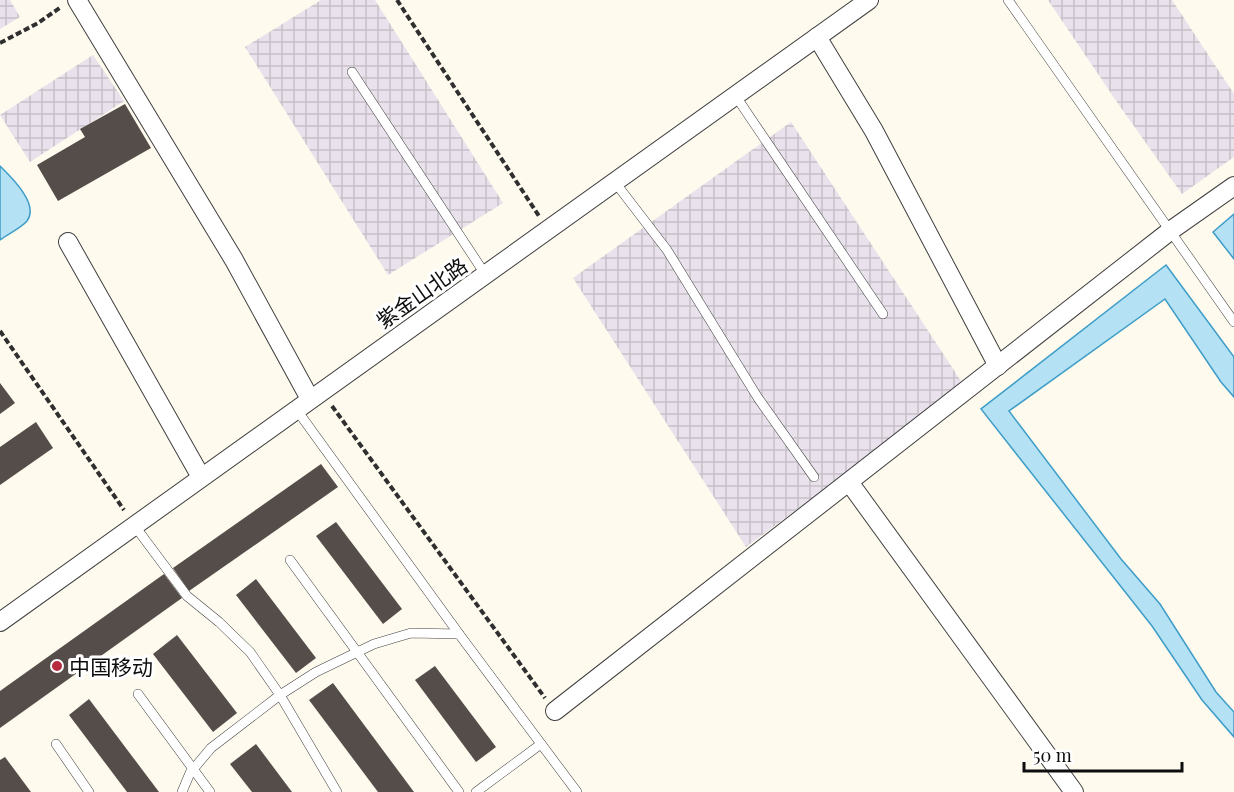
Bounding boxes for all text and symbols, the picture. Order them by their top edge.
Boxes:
street label: 紫金山北路 [370,250,472,334]
place label: 中国移动 [69,652,153,680]
marker: 中国移动 [50,659,64,673]
scale bar [1024,735,1182,773]
text: 50 m [1033,743,1072,767]

